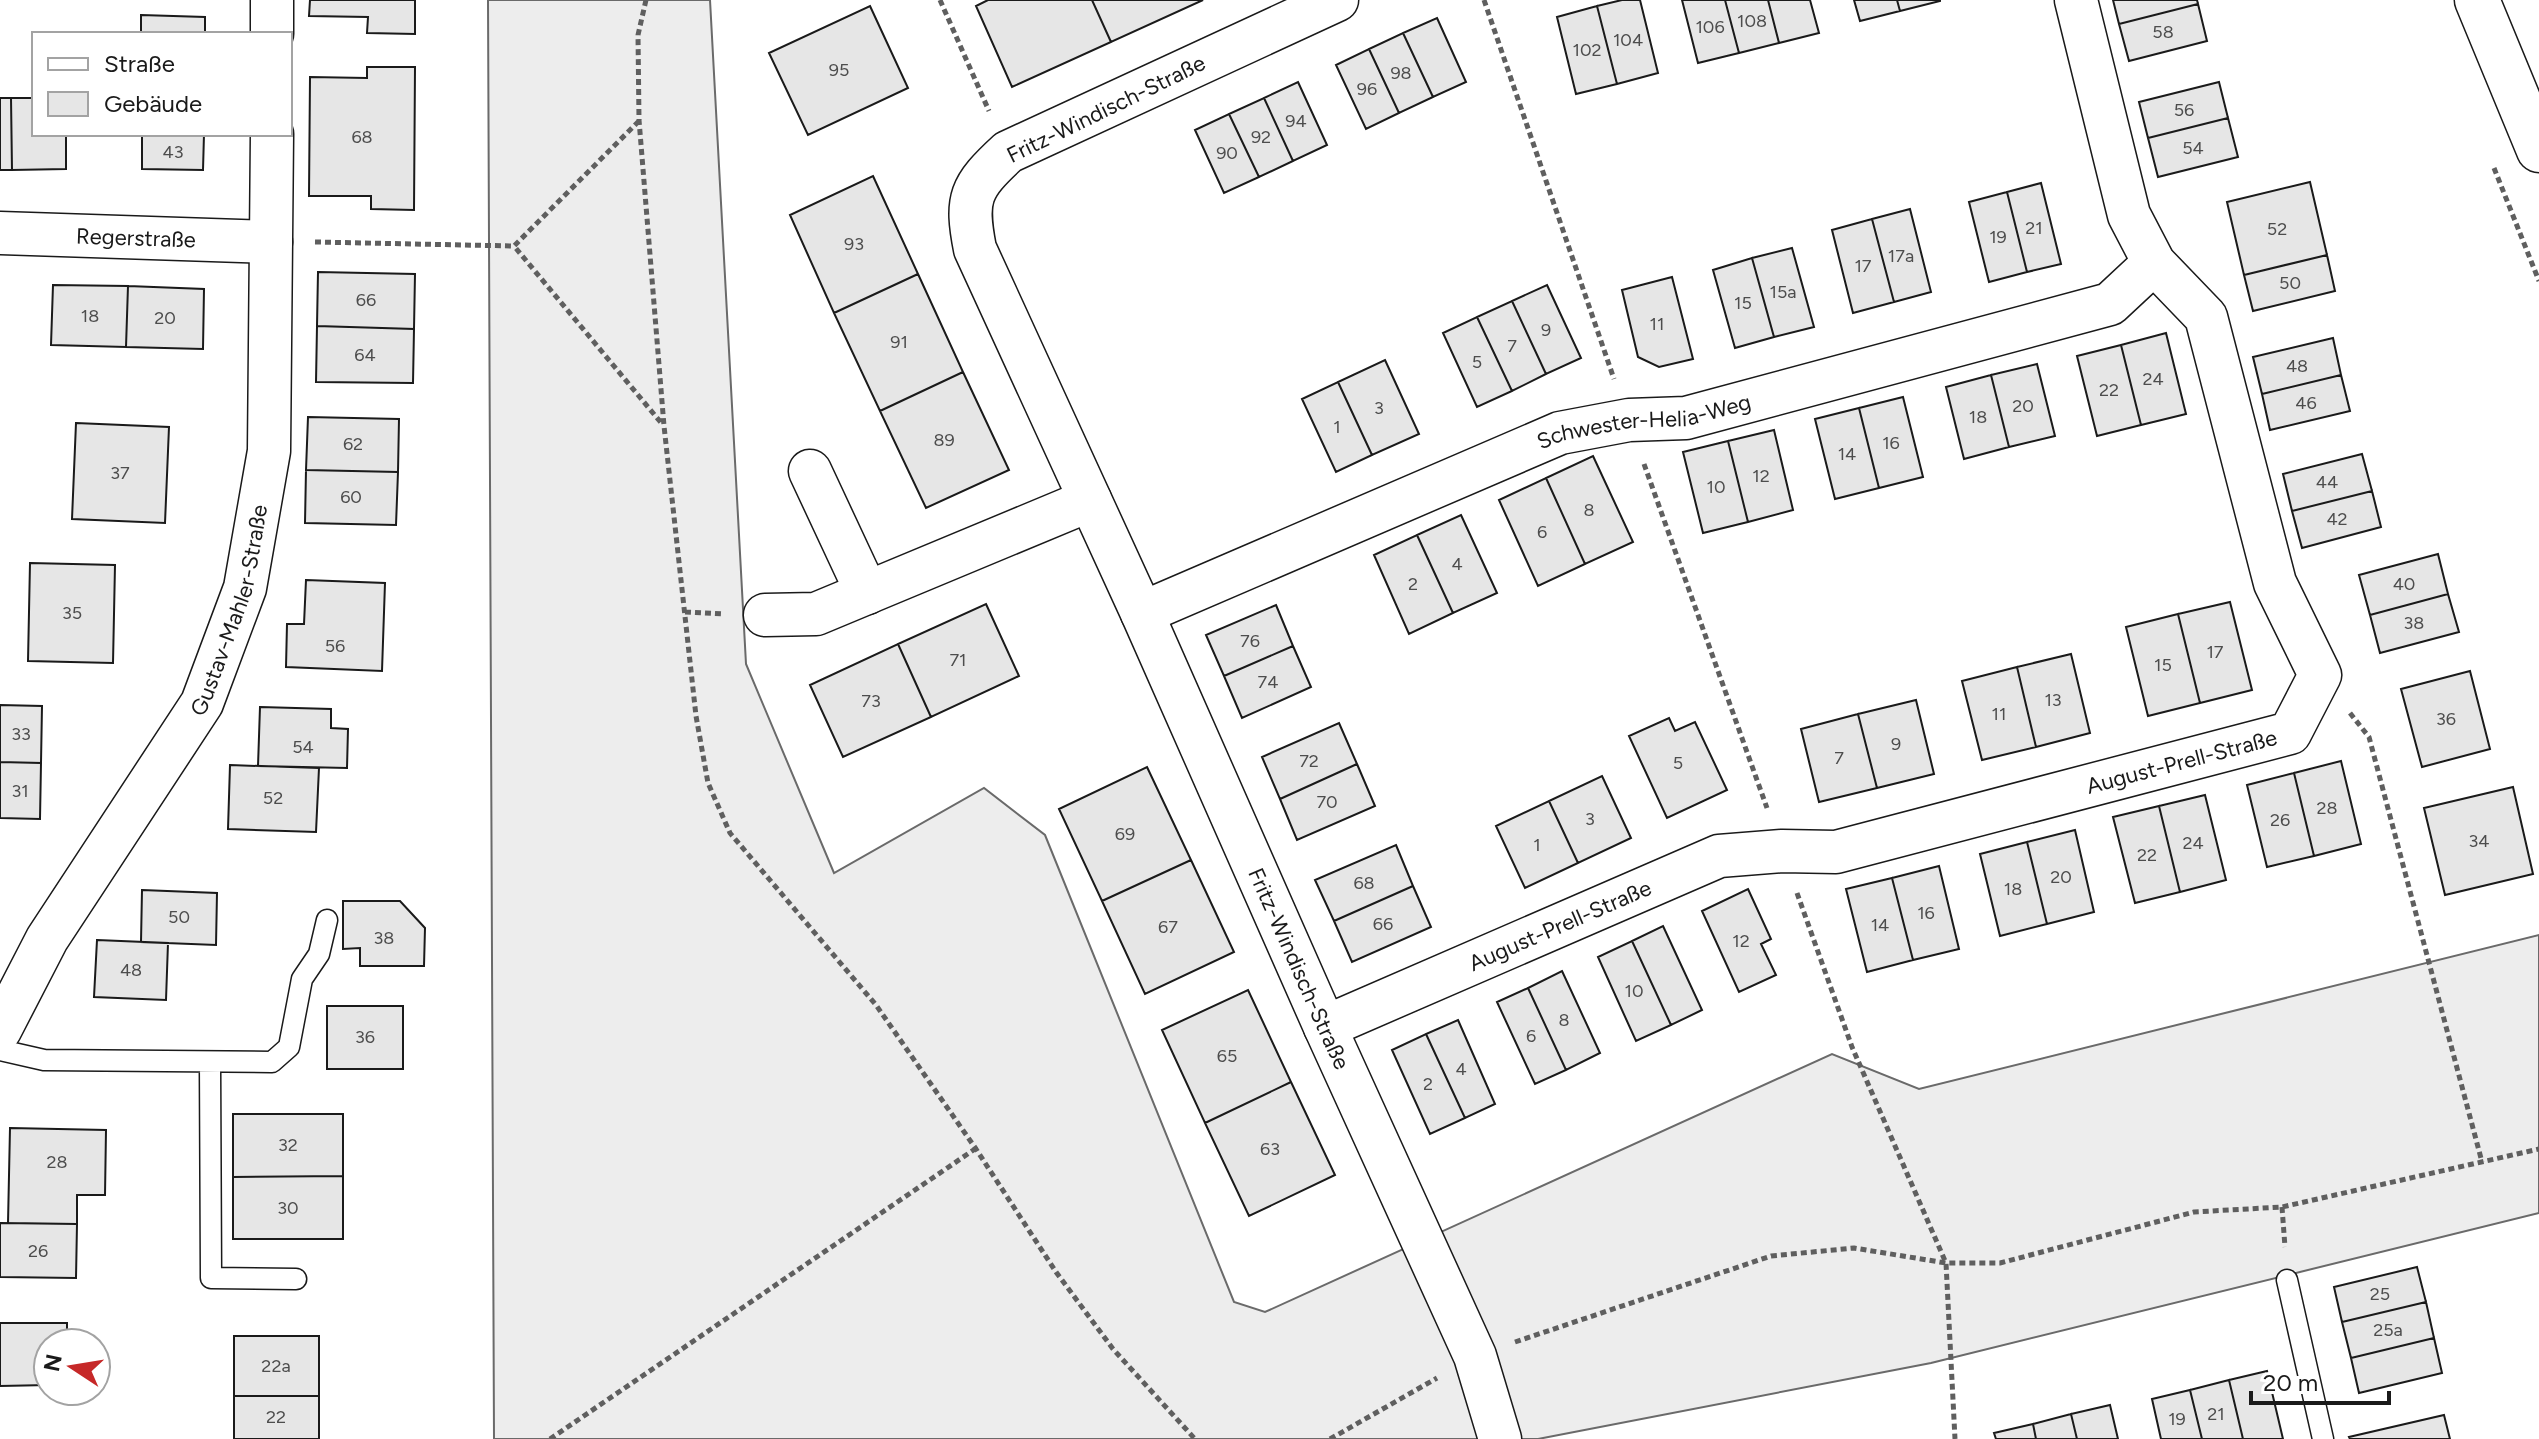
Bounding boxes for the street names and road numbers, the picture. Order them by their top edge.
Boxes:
street label: Fritz-Windisch-Straße [1002,49,1210,169]
street label: Regerstraße [76,222,196,253]
street label: Schwester-Helia-Weg [1533,388,1754,455]
street label: Gustav-Mahler-Straße [184,503,273,721]
street label: August-Prell-Straße [2083,723,2280,799]
street label: Fritz-Windisch-Straße [1243,864,1356,1074]
street label: August-Prell-Straße [1465,874,1655,977]

